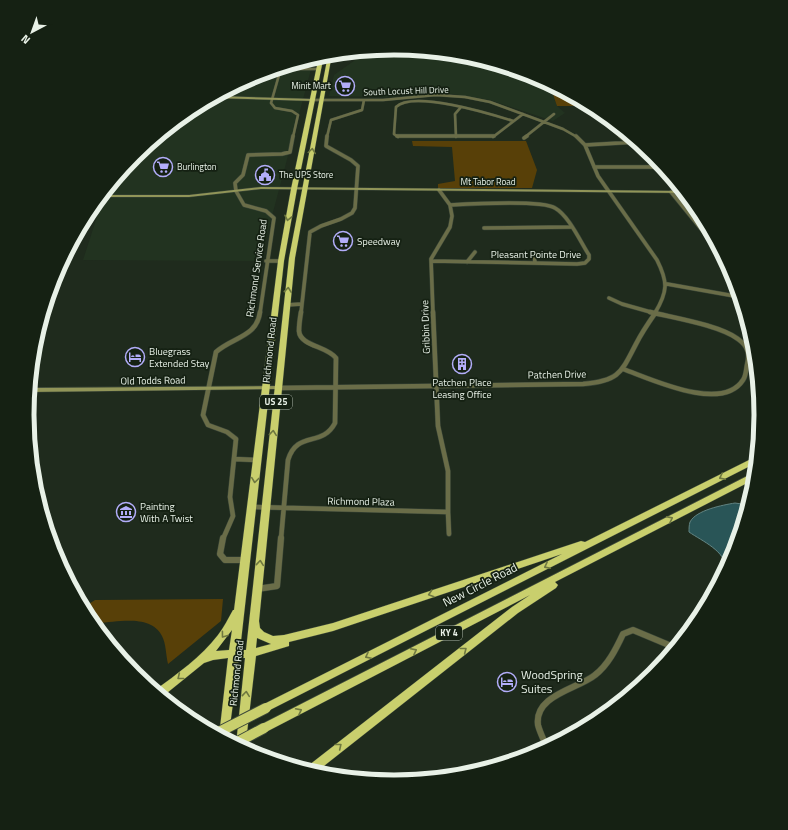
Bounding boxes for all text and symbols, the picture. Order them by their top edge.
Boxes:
north arrow [12,12,52,52]
text: N [17,31,34,48]
supermarket icon: Minit Mart [334,75,356,97]
place label: Minit Mart [291,79,332,92]
street label: South Locust Hill Drive [363,83,449,98]
one-way arrow [307,148,316,154]
supermarket icon: Burlington [152,156,174,178]
place label: Burlington [177,160,217,173]
public building icon: The UPS Store [254,164,276,186]
place label: The UPS Store [279,168,334,181]
street label: Mt Tabor Road [460,175,516,188]
one-way arrow [284,215,293,222]
street label: Richmond Service Road [242,218,271,318]
supermarket icon: Speedway [332,230,354,252]
place label: Speedway [357,234,401,249]
street label: Pleasant Pointe Drive [491,247,581,262]
one-way arrow [283,287,292,293]
street label: Gribbin Drive [417,300,434,354]
street label: Richmond Road [259,316,280,384]
place label: Bluegrass Extended Stay [149,344,210,371]
hotel icon: Bluegrass Extended Stay [124,346,146,368]
building icon: Patchen Place Leasing Office [451,353,473,375]
street label: Patchen Drive [528,366,586,383]
street label: Old Todds Road [120,372,186,389]
place label: Patchen Place Leasing Office [432,375,492,402]
road number: US 25 [260,395,292,409]
one-way arrow [268,430,277,436]
one-way arrow [719,472,726,480]
one-way arrow [250,477,259,483]
street label: Richmond Plaza [327,493,395,510]
place label: Painting With A Twist [140,499,193,526]
museum icon: Painting With A Twist [115,501,137,523]
one-way arrow [665,516,673,524]
street label: New Circle Road [439,558,520,612]
one-way arrow [255,560,264,566]
one-way arrow [544,561,551,569]
one-way arrow [427,590,434,598]
road number: KY 4 [436,626,462,640]
one-way arrow [221,630,228,637]
street label: Richmond Road [226,639,247,707]
one-way arrow [460,647,467,654]
one-way arrow [410,648,417,656]
one-way arrow [365,651,373,659]
place label: WoodSpring Suites [521,665,583,698]
hotel icon: WoodSpring Suites [496,671,518,693]
one-way arrow [177,672,184,679]
one-way arrow [241,691,250,697]
one-way arrow [294,708,302,715]
one-way arrow [335,744,342,751]

